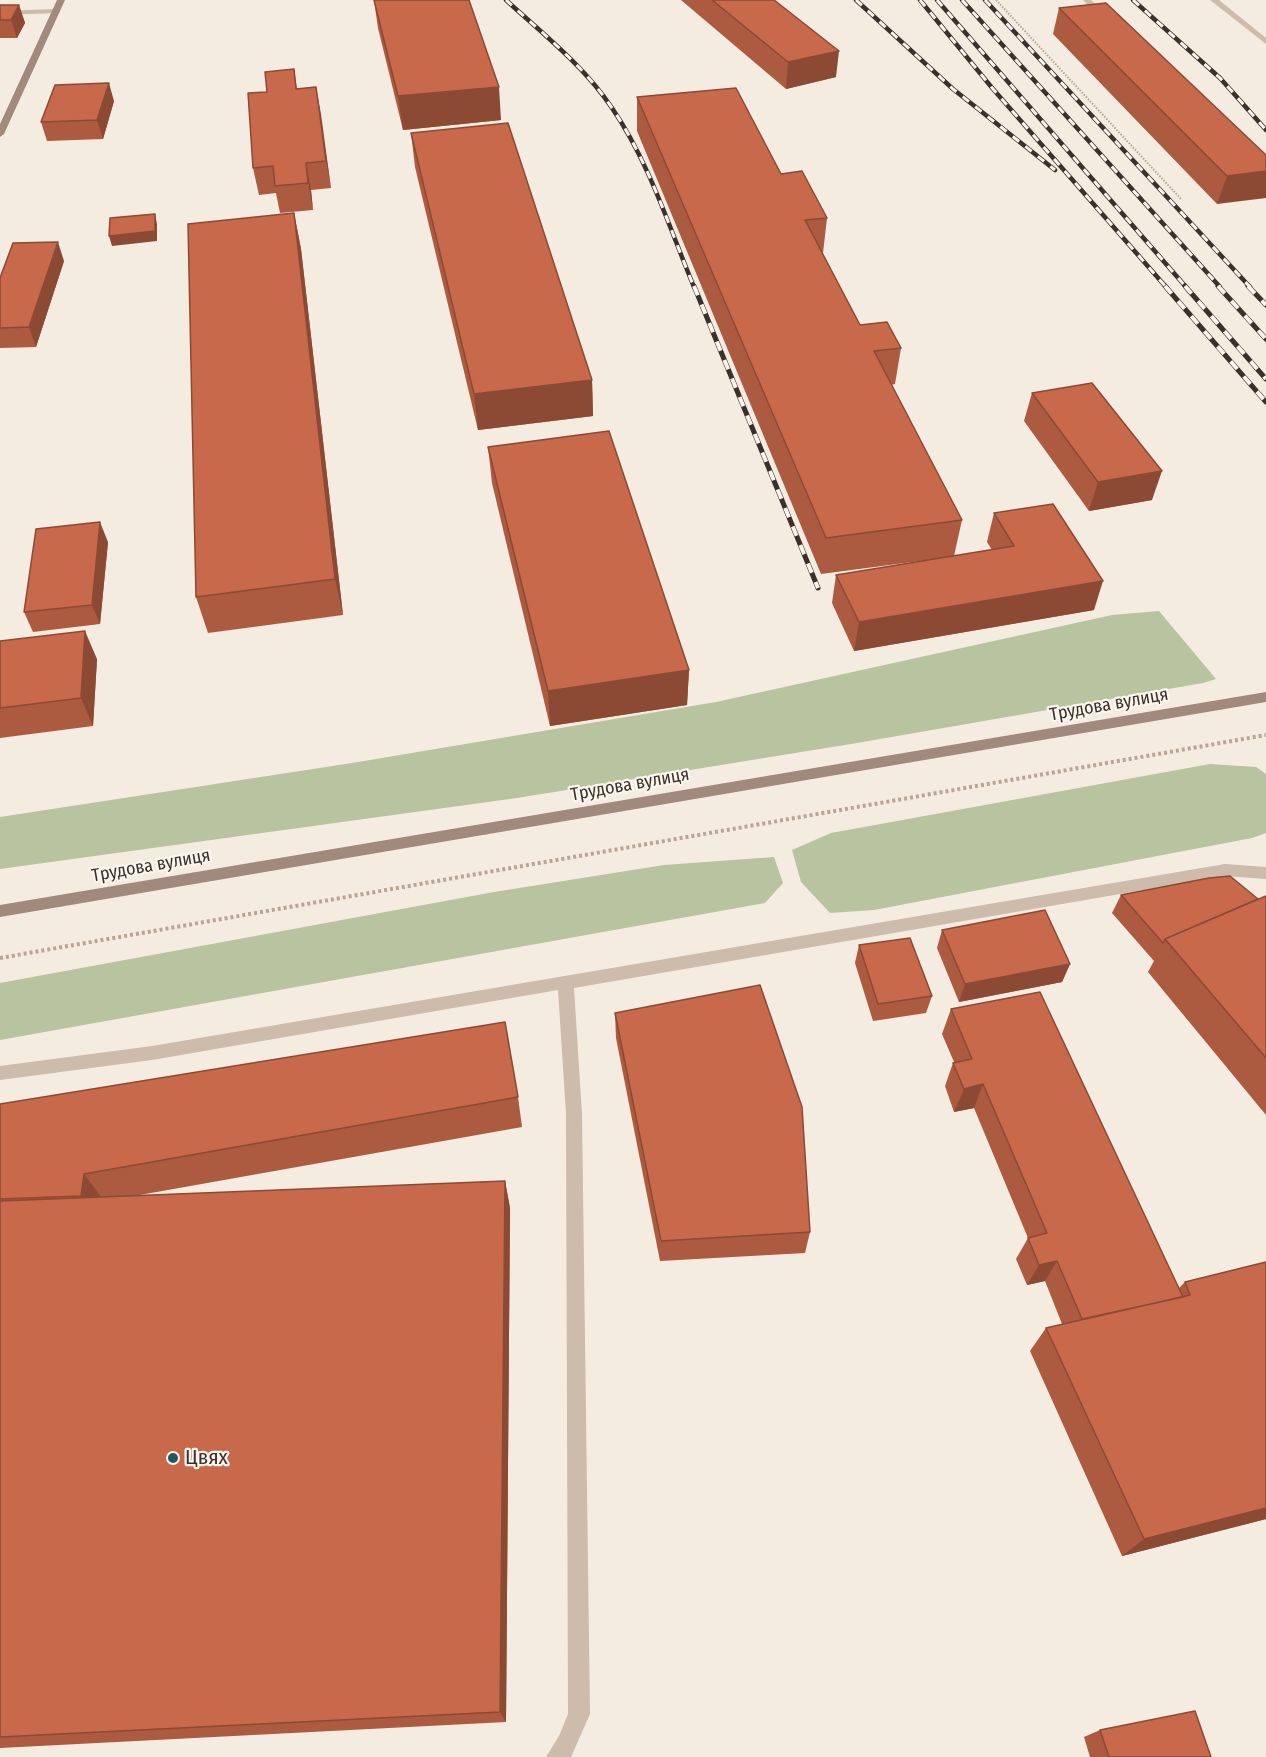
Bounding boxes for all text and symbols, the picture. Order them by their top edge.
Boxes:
street label: Трудова вулиця [1048,684,1170,726]
street label: Трудова вулиця [569,764,691,806]
street label: Трудова вулиця [90,845,212,887]
place label: Цвях [185,1445,228,1471]
marker: Цвях [166,1451,180,1465]

